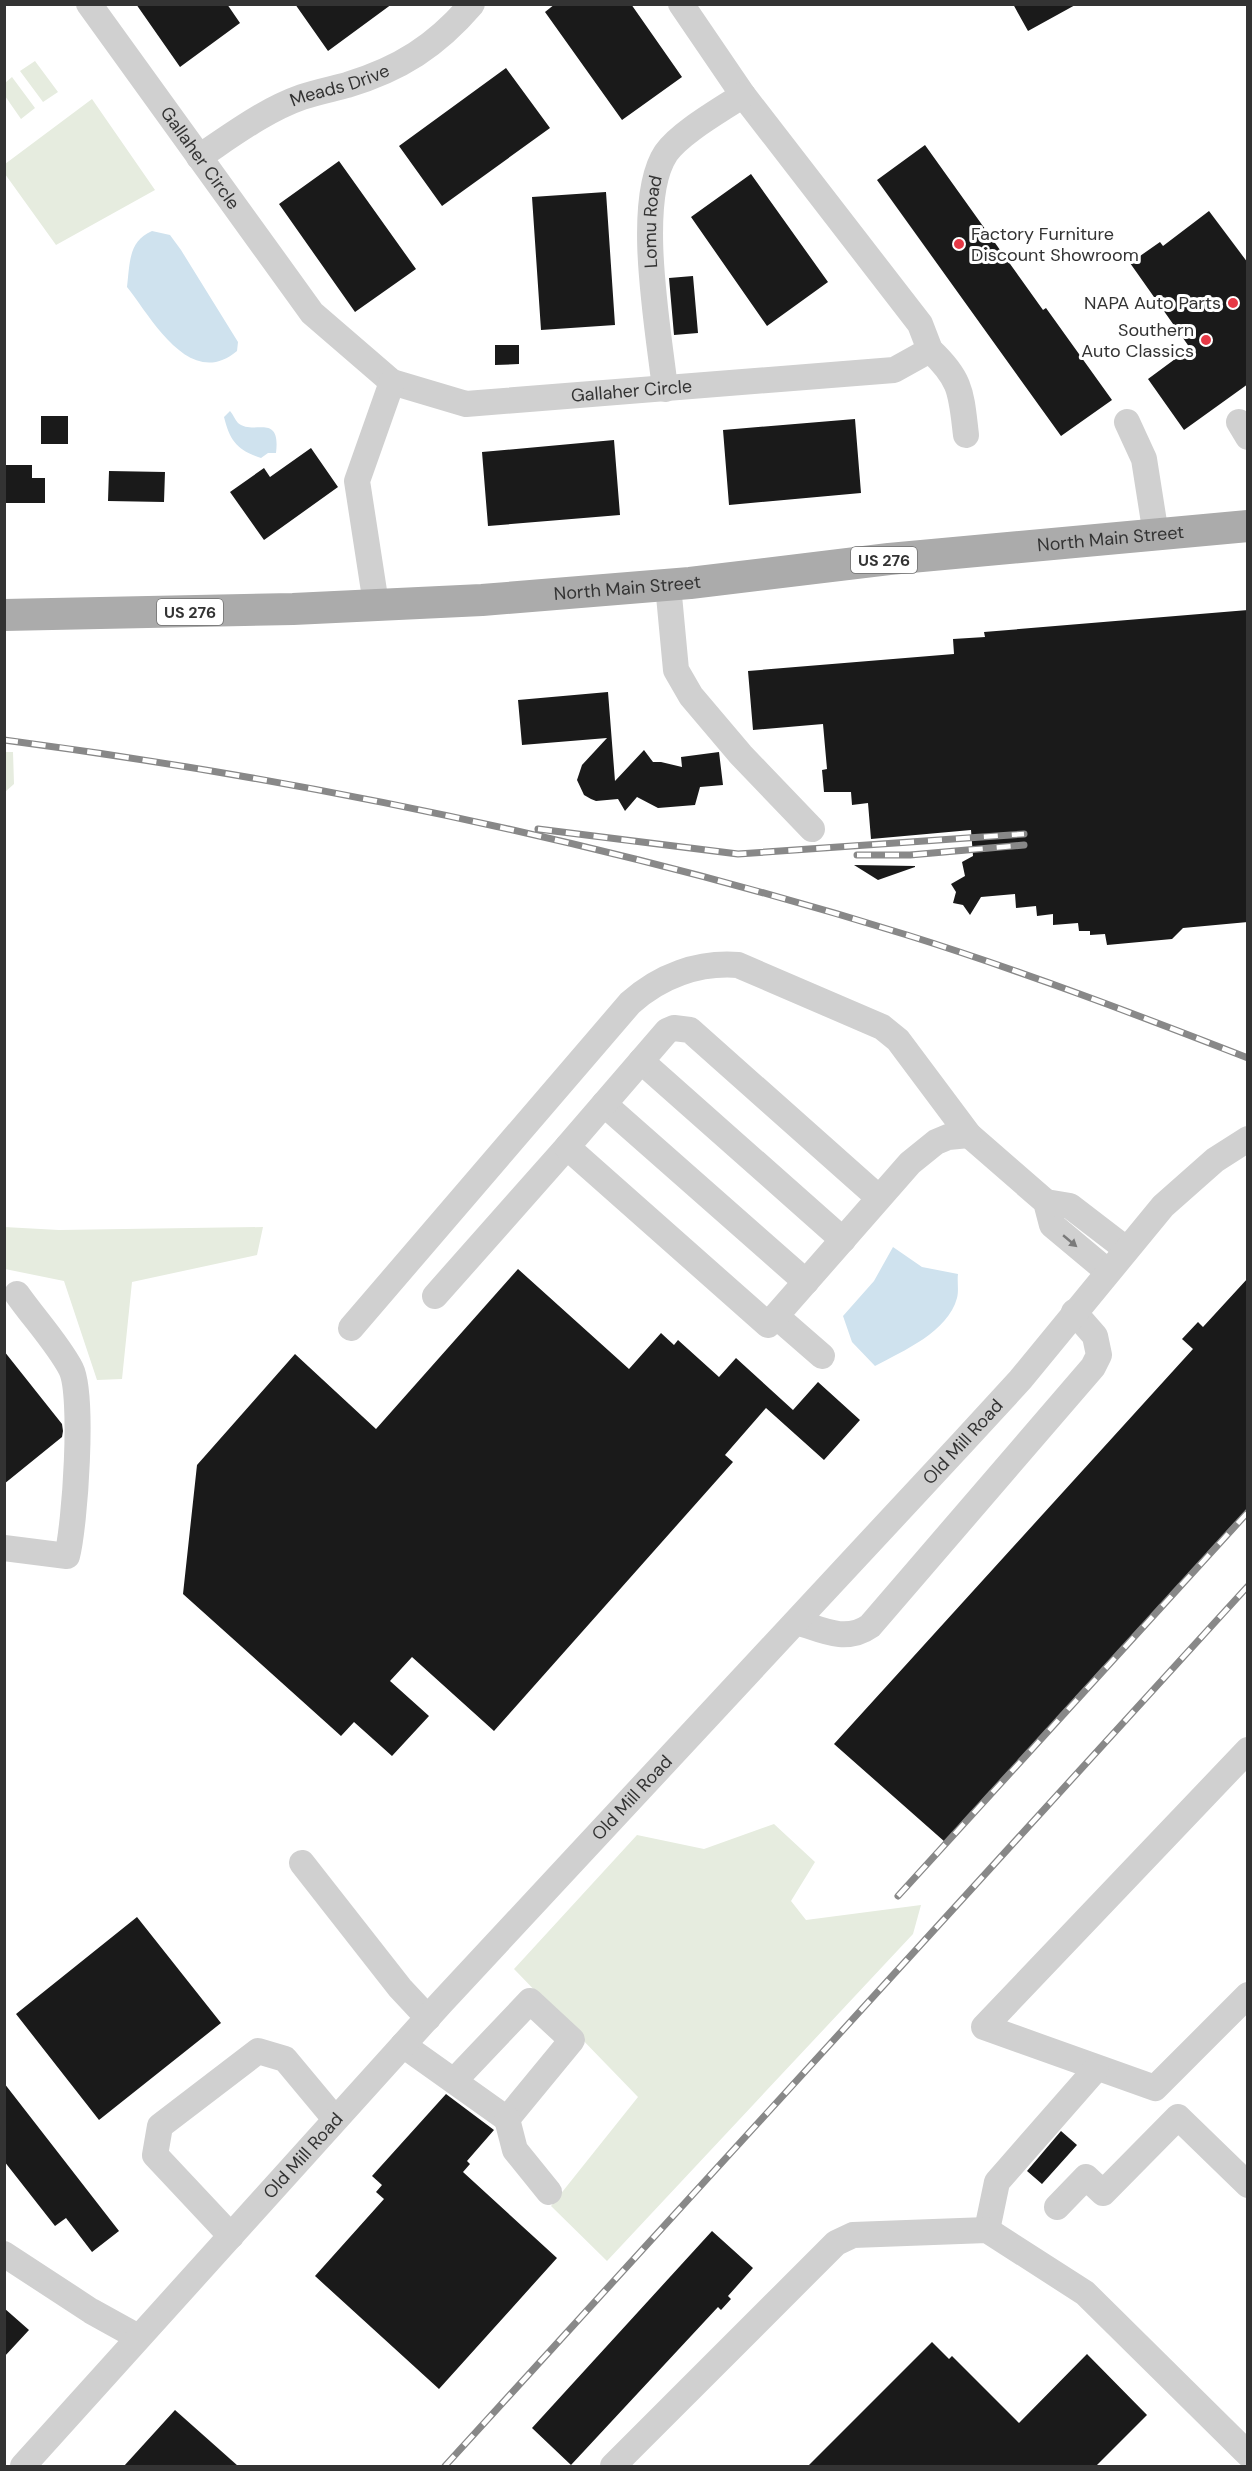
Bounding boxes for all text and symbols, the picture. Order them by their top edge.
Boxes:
street label: Meads Drive [286,58,393,112]
street label: Gallaher Circle [155,102,245,214]
street label: Lomu Road [638,173,668,269]
place label: Factory Furniture Discount Showroom [971,222,1139,267]
marker: Factory Furniture Discount Showroom [952,237,966,251]
place label: NAPA Auto Parts [1084,291,1221,315]
marker: NAPA Auto Parts [1226,296,1240,310]
place label: Southern Auto Classics [1081,318,1194,363]
marker: Southern Auto Classics [1199,333,1213,347]
street label: Gallaher Circle [570,374,693,408]
street label: North Main Street [1036,520,1185,557]
road number: US 276 [851,547,917,573]
street label: North Main Street [553,570,702,606]
road number: US 276 [157,599,223,625]
one-way arrow [1062,1234,1077,1247]
street label: Old Mill Road [917,1394,1008,1490]
street label: Old Mill Road [586,1750,678,1846]
street label: Old Mill Road [258,2108,348,2204]

